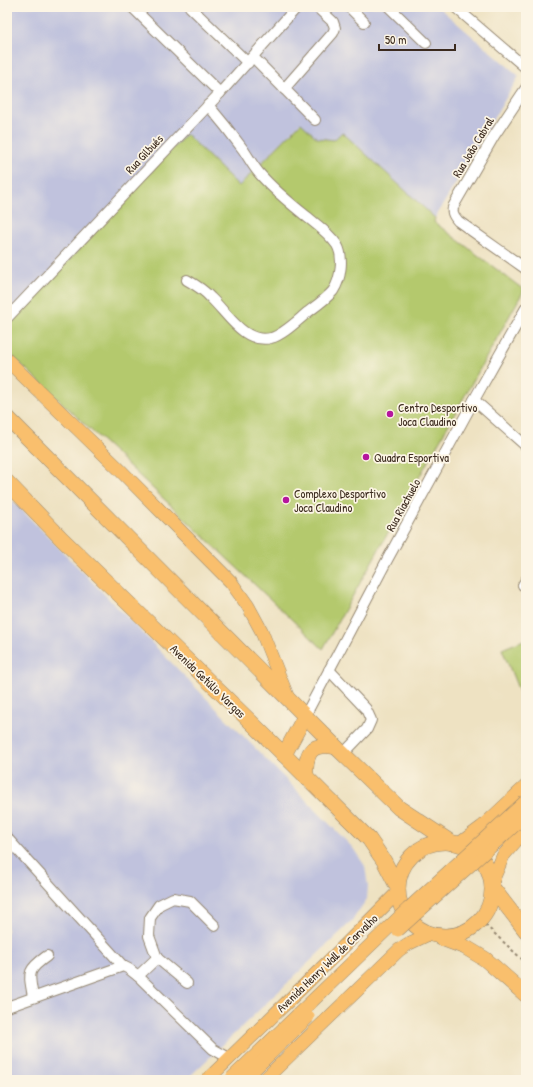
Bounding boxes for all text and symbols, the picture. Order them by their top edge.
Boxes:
scale bar [379,26,455,52]
text: 50 m [385,31,406,48]
street label: Rua João Cabral [448,113,498,181]
street label: Rua Gilbués [121,130,167,178]
place label: Centro Desportivo Joca Claudino [398,399,477,430]
marker: Centro Desportivo Joca Claudino [385,409,395,419]
place label: Quadra Esportiva [374,449,449,466]
marker: Quadra Esportiva [361,452,371,462]
street label: Rua Riachuelo [382,475,425,534]
place label: Complexo Desportivo Joca Claudino [294,485,386,516]
marker: Complexo Desportivo Joca Claudino [281,495,291,505]
street label: Avenida Getúlio Vargas [166,640,250,722]
street label: Avenida Henry Wall de Carvalho [273,910,381,1016]

